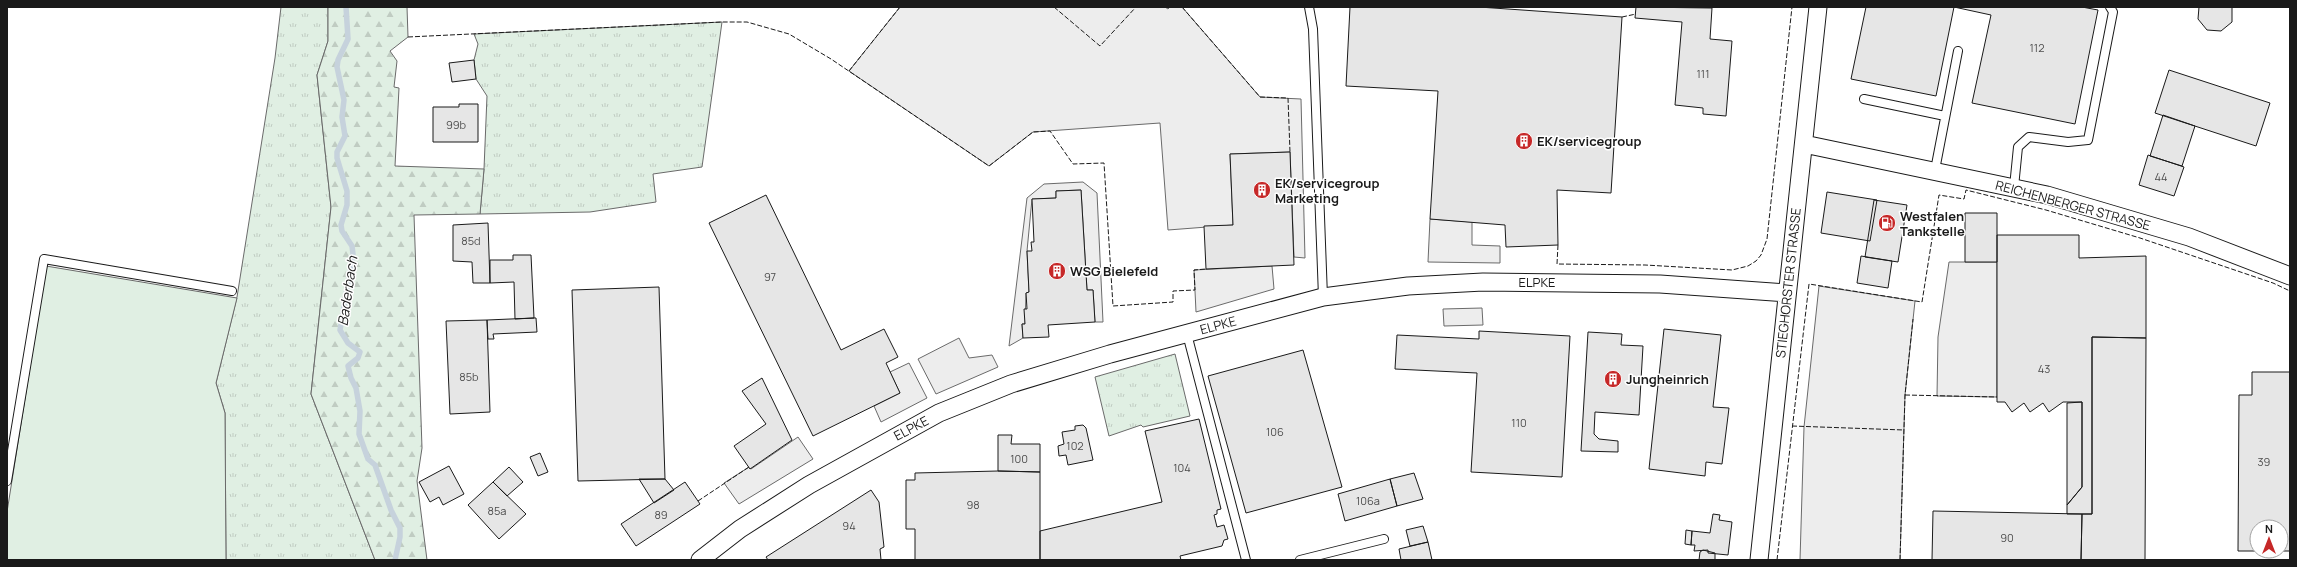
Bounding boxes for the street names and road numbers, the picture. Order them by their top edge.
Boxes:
street label: REICHENBERGER STRASSE [1994,176,2152,234]
street label: STIEGHORSTER STRASSE [1771,207,1805,359]
street label: ELPKE [1518,273,1556,291]
street label: ELPKE [1198,312,1238,338]
street label: ELPKE [890,411,932,445]

